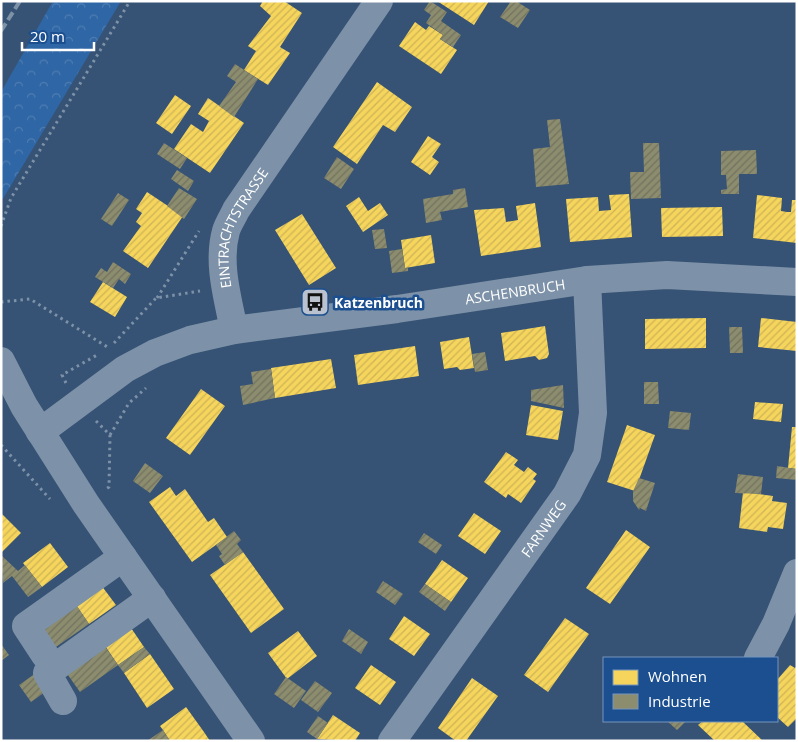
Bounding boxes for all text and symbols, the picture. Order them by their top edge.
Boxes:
scale bar [22,20,95,52]
text: 20 m [30,26,65,46]
street label: EINTRACHTSTRASSE [213,164,272,290]
street label: ASCHENBRUCH [464,274,566,308]
bus stop icon: Katzenbruch [300,287,330,317]
place label: Katzenbruch [334,293,423,312]
street label: FARNWEG [516,496,570,561]
legend [603,657,778,722]
text: Wohnen [648,666,707,686]
text: Industrie [648,691,711,711]

